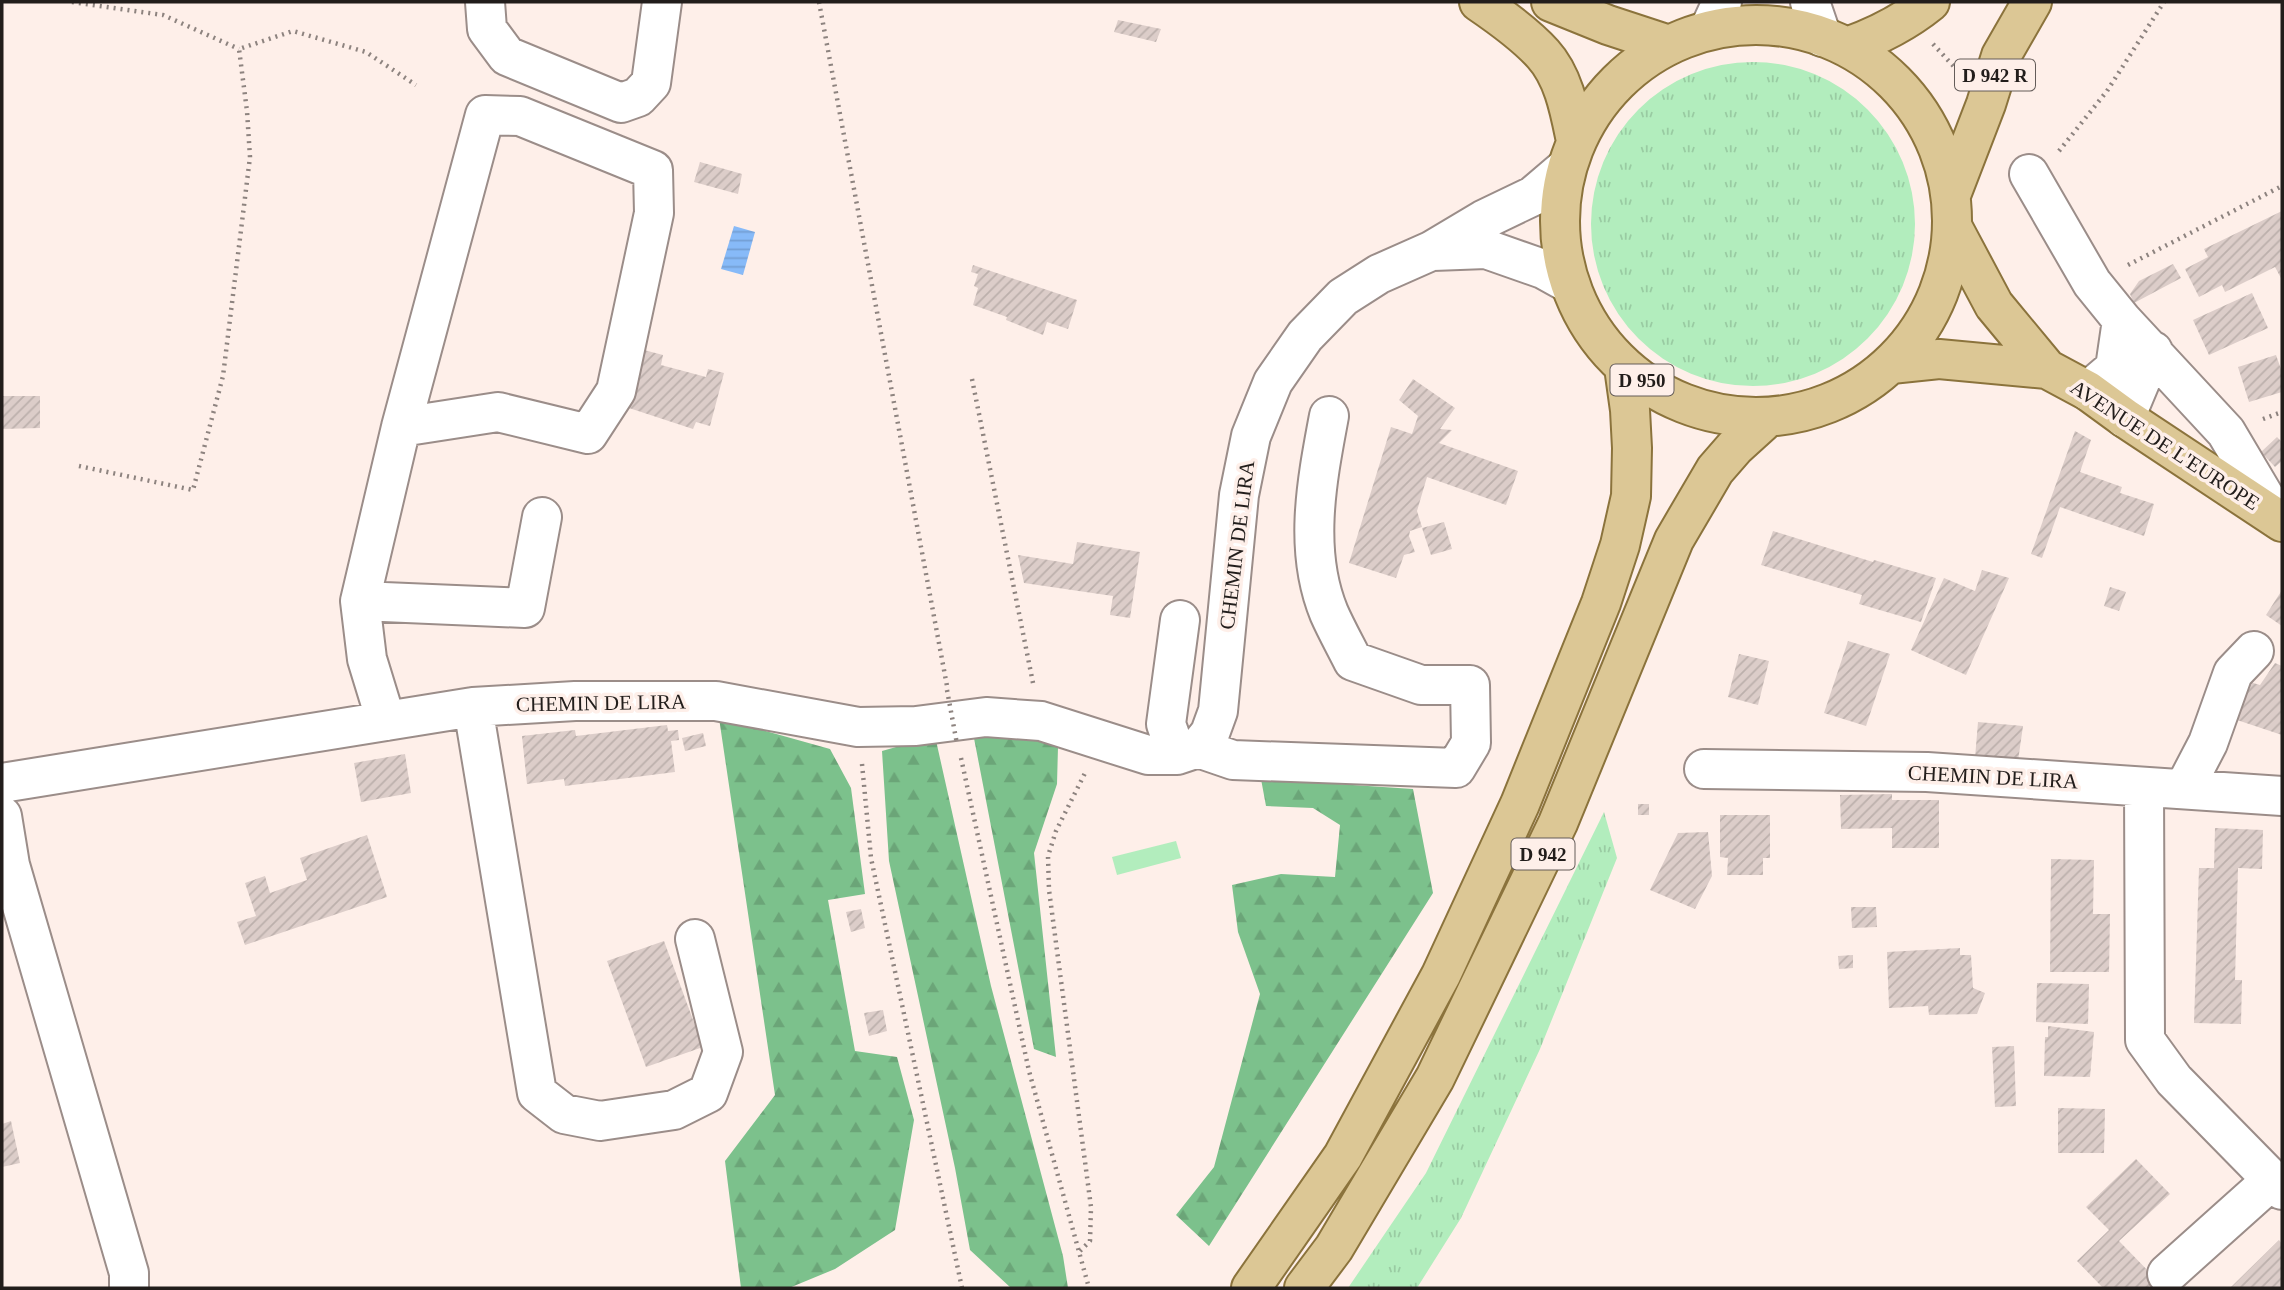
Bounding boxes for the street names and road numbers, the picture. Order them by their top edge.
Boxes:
road number: D 942 R [1955,60,2035,90]
road number: D 950 [1610,364,1674,396]
street label: AVENUE DE L'EUROPE [2066,375,2264,515]
street label: CHEMIN DE LIRA [1215,458,1259,631]
street label: CHEMIN DE LIRA [516,690,687,716]
street label: CHEMIN DE LIRA [1907,761,2079,793]
road number: D 942 [1512,838,1574,870]

